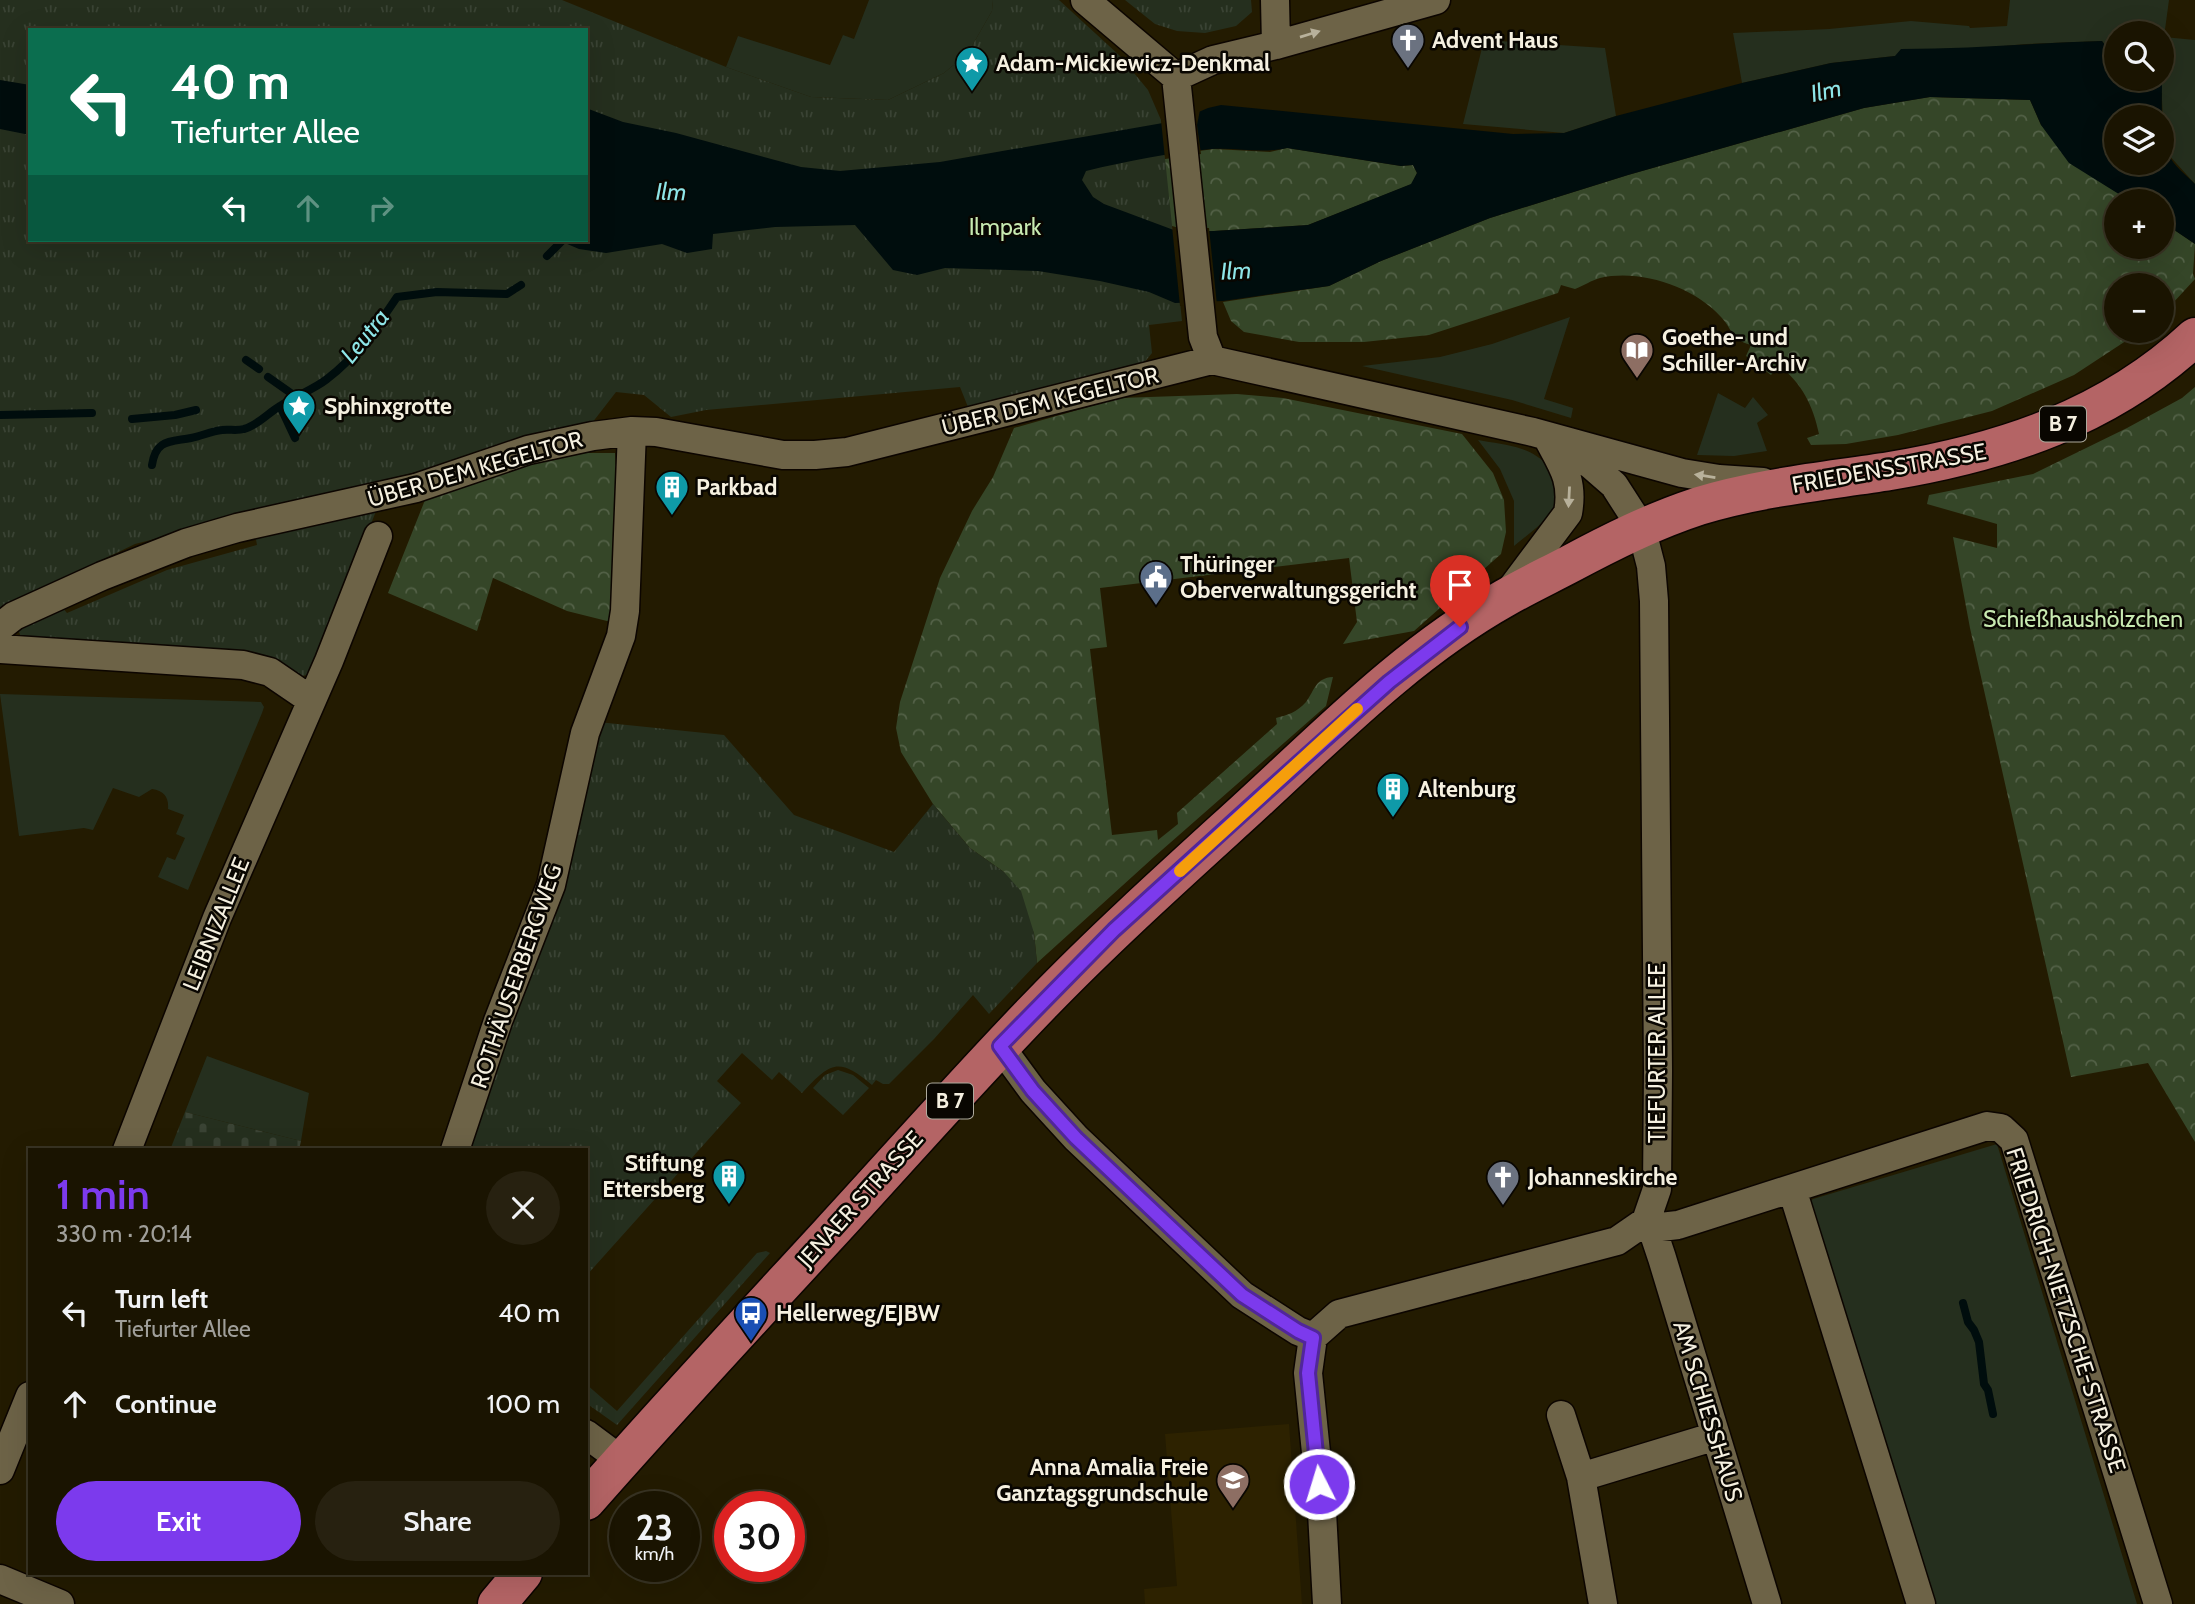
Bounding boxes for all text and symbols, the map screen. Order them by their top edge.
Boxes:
church icon: Advent Haus [1389,21,1427,70]
map controls [2104,21,2174,343]
button: search [2104,21,2174,91]
place label: Advent Haus [1432,26,1559,54]
one-way arrow [1300,29,1321,39]
place icon: Adam-Mickiewicz-Denkmal [953,44,991,93]
place label: Adam-Mickiewicz-Denkmal [996,49,1270,77]
text: 40 m [171,52,290,111]
icon: left [56,56,147,147]
water label: Ilm [1808,73,1844,108]
button: layers [2104,105,2174,175]
text: Tiefurter Allee [171,112,360,151]
water label: Ilm [655,177,687,206]
icon: left [216,189,254,227]
icon: ahead [289,189,327,227]
icon: right [362,189,400,227]
button: + [2104,189,2174,259]
park label: Ilmpark [969,213,1042,241]
water label: Ilm [1220,255,1252,286]
button: − [2104,273,2174,343]
water label: Leutra [334,303,395,369]
place label: Goethe- und Schiller-Archiv [1662,323,1807,377]
library icon: Goethe- und Schiller-Archiv [1618,331,1656,380]
street label: ÜBER DEM KEGELTOR [939,360,1161,441]
place icon: Sphinxgrotte [280,387,318,436]
place label: Sphinxgrotte [324,392,452,420]
road number: B 7 [2040,406,2086,442]
street label: ÜBER DEM KEGELTOR [364,425,586,513]
street label: FRIEDENSSTRASSE [1790,437,1988,499]
building icon: Parkbad [653,468,691,517]
one-way arrow [1694,470,1716,481]
place label: Parkbad [696,473,777,501]
one-way arrow [1563,486,1574,508]
place label: Thüringer Oberverwaltungsgericht [1180,550,1416,604]
pin [1430,555,1490,627]
public building icon: Thüringer Oberverwaltungsgericht [1137,558,1175,607]
icon: arrive [1441,566,1479,604]
park label: Schießhaushölzchen [1983,605,2183,633]
building icon: Altenburg [1374,770,1412,819]
place label: Altenburg [1418,775,1516,803]
street label: LEIBNIZALLEE [177,853,255,995]
street label: ROTHÄUSERBERGWEG [464,860,568,1092]
street label: TIEFURTER ALLEE [1643,963,1671,1143]
road number: B 7 [927,1084,973,1118]
street label: JENAER STRASSE [791,1125,929,1274]
street label: FRIEDRICH-NIETZSCHE-STRASSE [2000,1144,2132,1476]
place label: Stiftung Ettersberg [602,1149,704,1203]
building icon: Stiftung Ettersberg [710,1157,748,1206]
church icon: Johanneskirche [1484,1158,1522,1207]
place label: Johanneskirche [1527,1163,1678,1191]
text: 1 min [56,1168,150,1220]
button: close [486,1171,560,1245]
text: 330 m · 20:14 [56,1220,192,1248]
text: Turn left [115,1283,208,1315]
icon: left [56,1294,94,1332]
bus stop icon: Hellerweg/EJBW [732,1294,770,1343]
text: 40 m [498,1297,560,1329]
place label: Hellerweg/EJBW [776,1299,941,1327]
text: Tiefurter Allee [115,1315,251,1343]
street label: AM SCHIESSHAUS [1667,1317,1749,1505]
icon: ahead [56,1385,94,1423]
text: Continue [115,1388,217,1420]
text: 100 m [487,1388,560,1420]
position arrow [1282,1447,1356,1521]
place label: Anna Amalia Freie Ganztagsgrundschule [996,1453,1208,1507]
school or university icon: Anna Amalia Freie Ganztagsgrundschule [1214,1461,1252,1510]
button: Exit [56,1481,301,1561]
button: Share [315,1481,560,1561]
speed limit sign: 30 [714,1491,805,1582]
text: 23 [636,1506,673,1549]
text: km/h [635,1543,674,1565]

